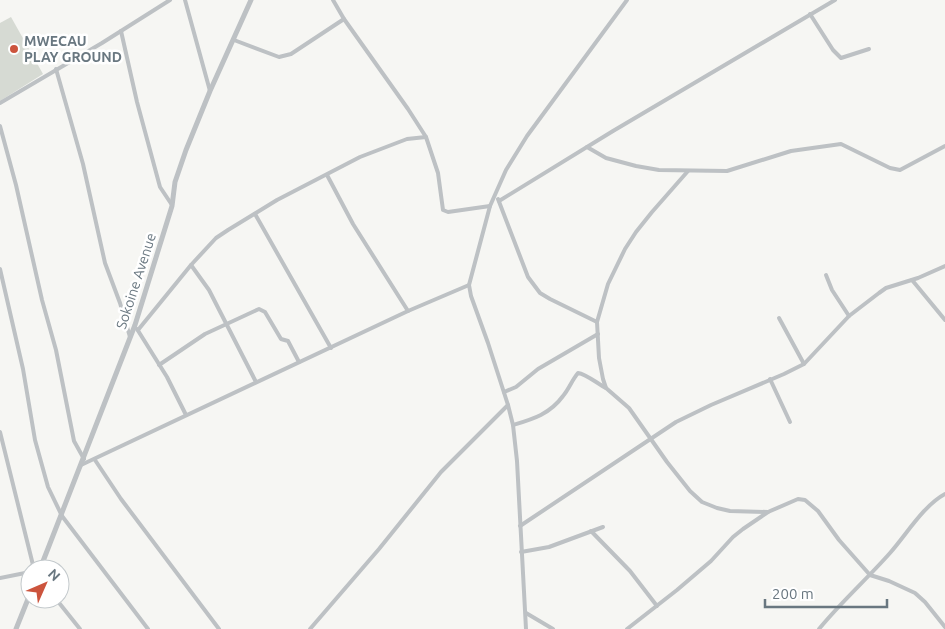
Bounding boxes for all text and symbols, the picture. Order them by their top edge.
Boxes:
place label: MWECAU PLAY GROUND [24,33,122,65]
marker: MWECAU PLAY GROUND [8,43,20,55]
street label: Sokoine Avenue [113,231,159,331]
north arrow [20,559,70,609]
text: N [45,565,64,584]
scale bar [765,576,888,608]
text: 200 m [772,585,814,602]

